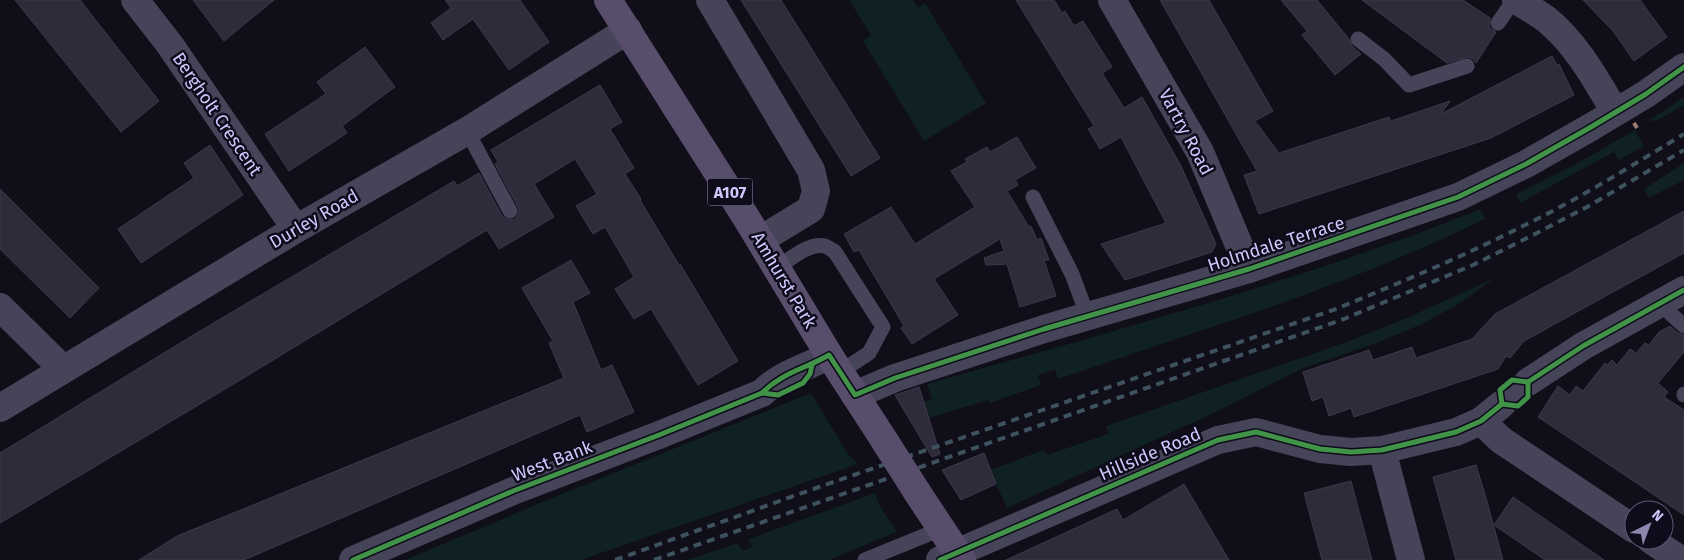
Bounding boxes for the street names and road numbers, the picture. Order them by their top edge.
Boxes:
street label: Bergholt Crescent [168,48,267,180]
street label: Vartry Road [1154,85,1218,179]
road number: A107 [708,178,752,206]
street label: Durley Road [266,185,362,253]
street label: Holmdale Terrace [1205,211,1347,277]
street label: Amhurst Park [747,228,822,333]
street label: Hillside Road [1096,423,1204,485]
street label: West Bank [509,435,596,486]

